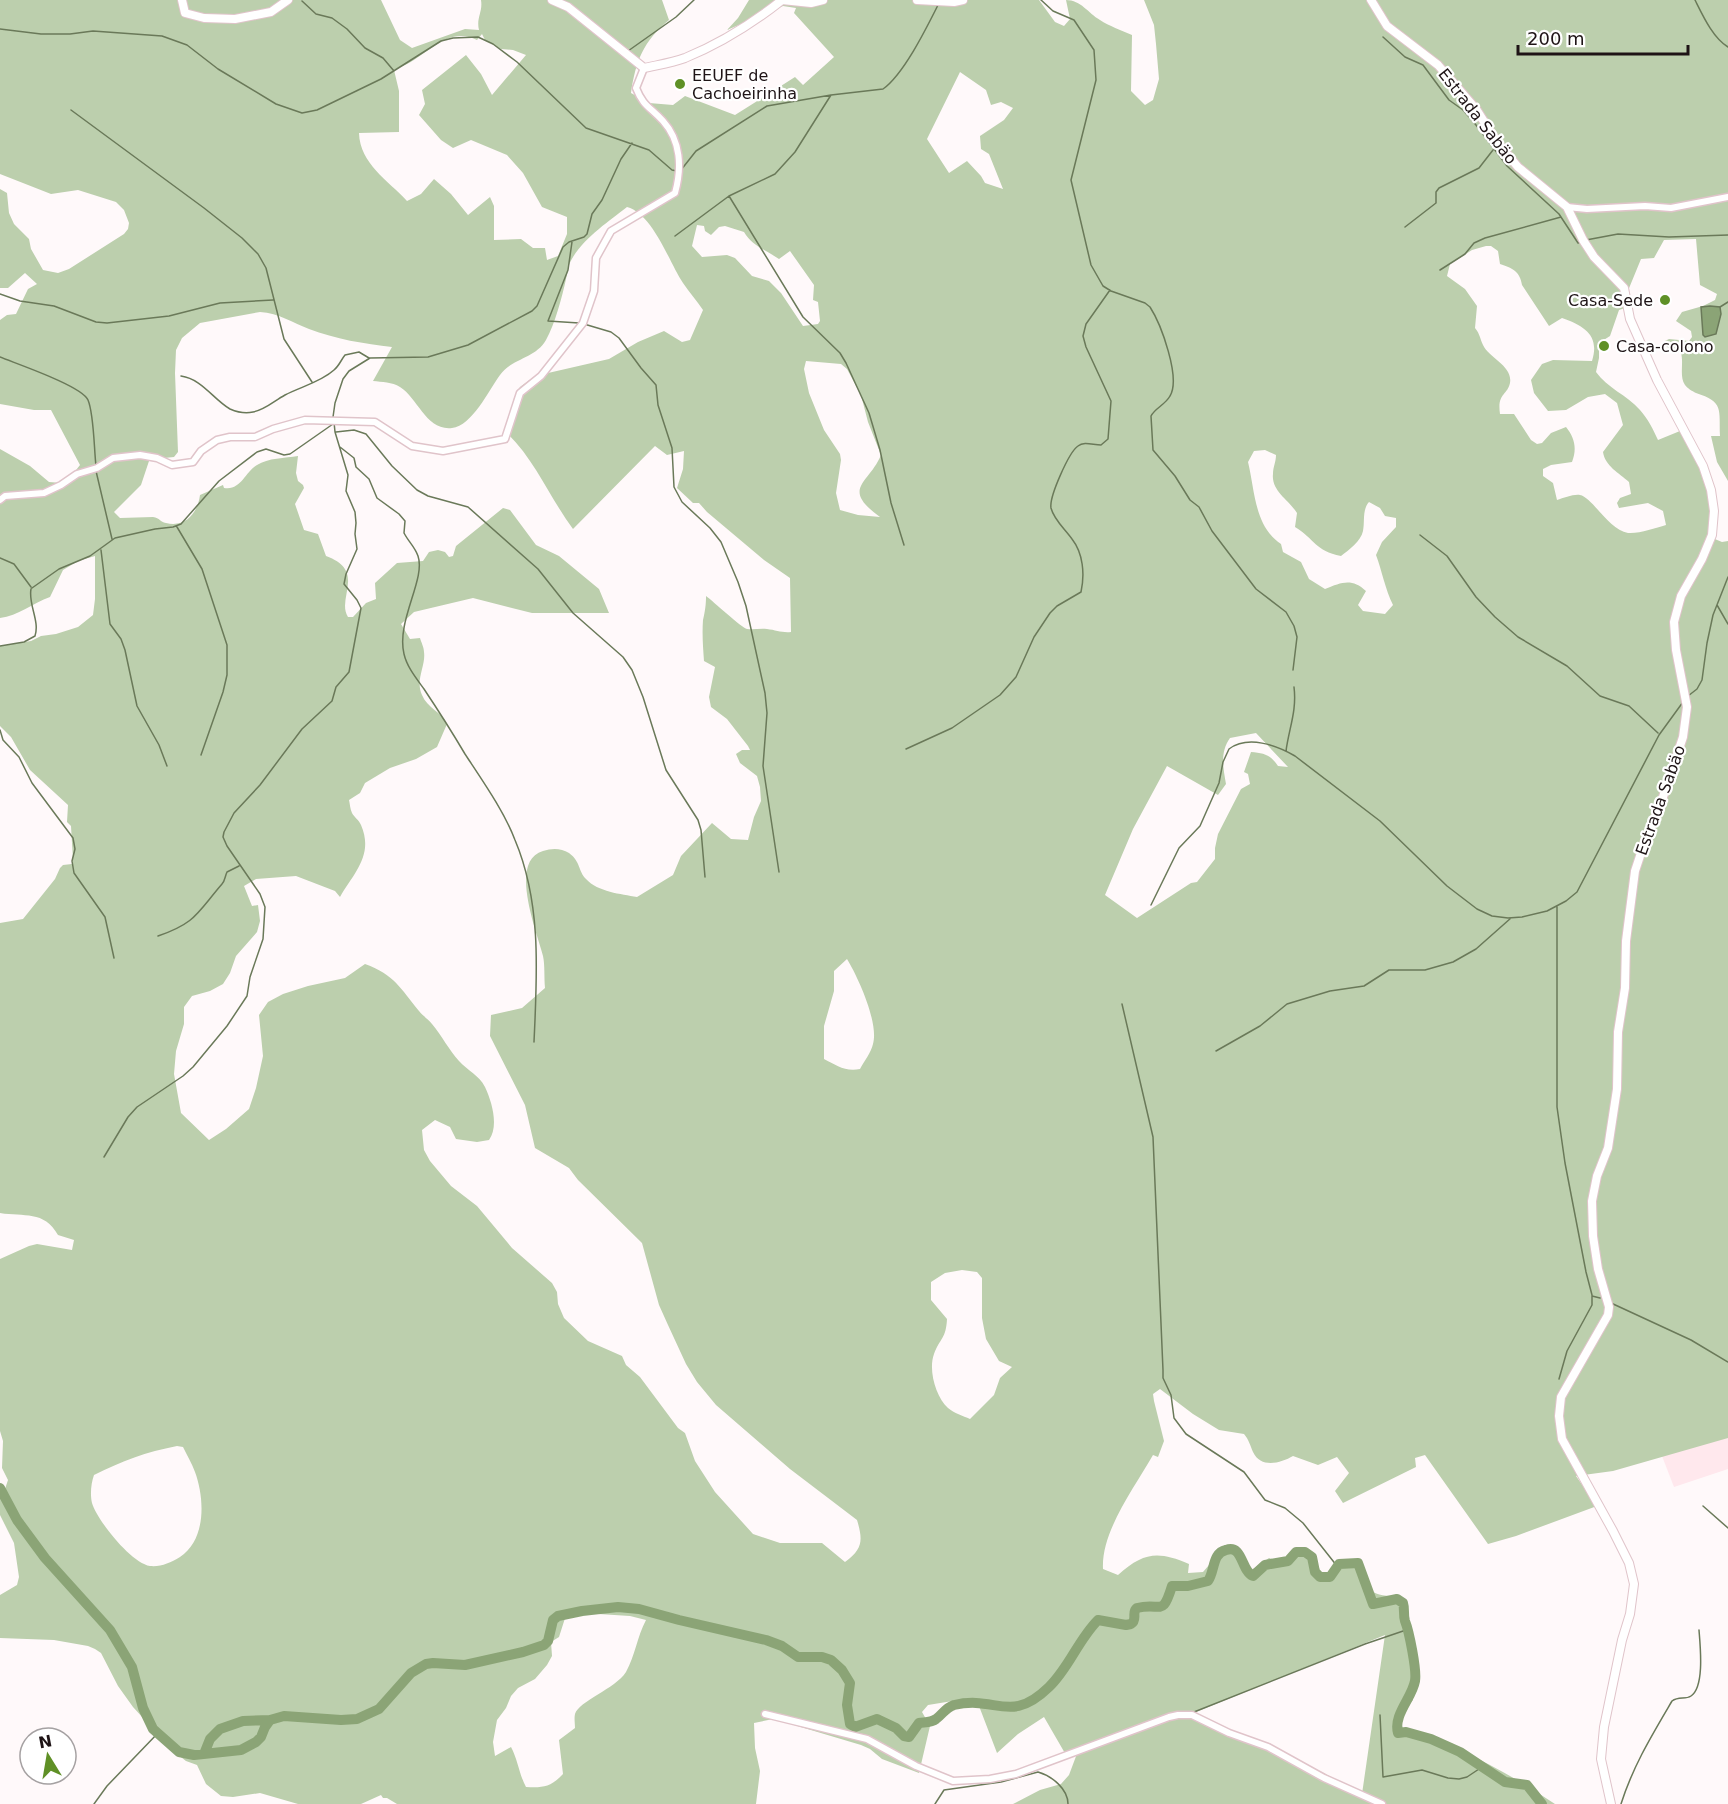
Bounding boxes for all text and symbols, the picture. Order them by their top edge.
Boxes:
scale bar [1518,18,1688,56]
text: 200 m [1527,28,1585,49]
street label: Estrada Sabäo [1434,65,1521,168]
place label: EEUEF de Cachoeirinha [692,66,797,103]
marker: EEUEF de Cachoeirinha [673,77,687,91]
place label: Casa-Sede [1568,291,1653,310]
marker: Casa-Sede [1658,293,1672,307]
place label: Casa-colono [1616,337,1714,356]
marker: Casa-colono [1597,339,1611,353]
street label: Estrada Sabäo [1632,742,1689,858]
north arrow [18,1726,78,1786]
text: N [37,1731,54,1752]

